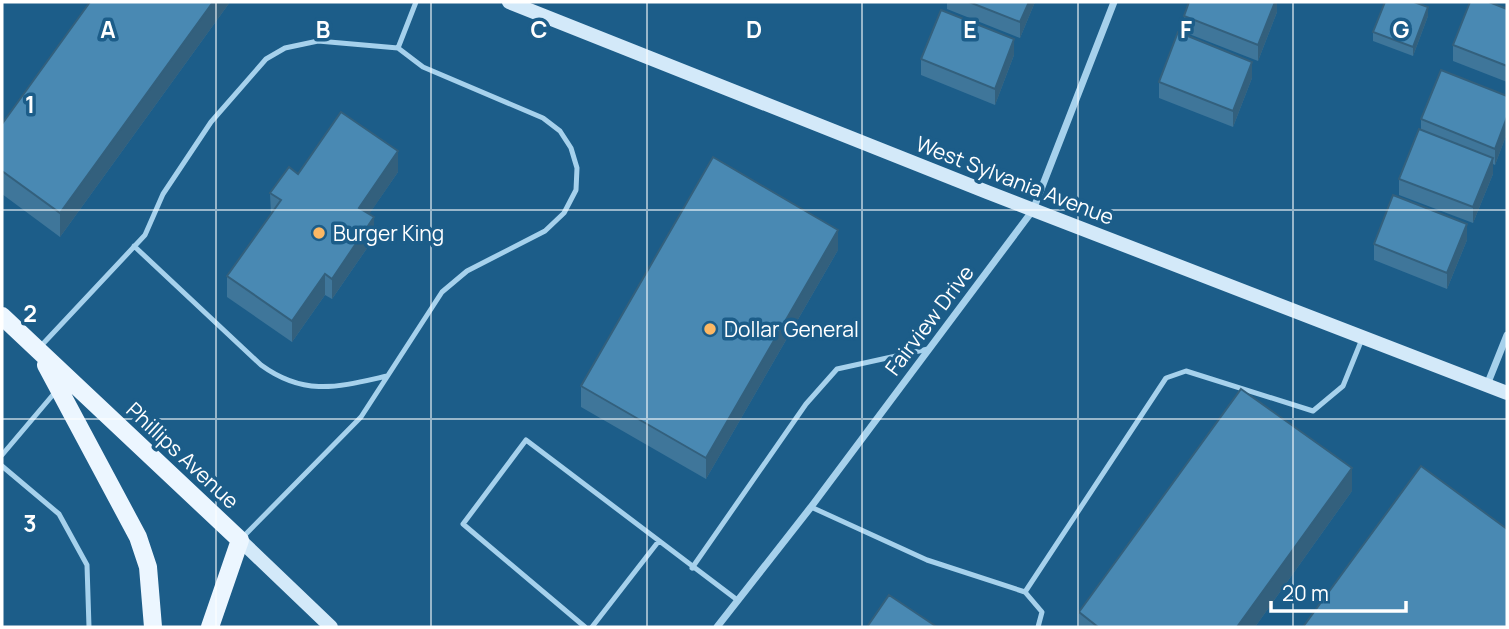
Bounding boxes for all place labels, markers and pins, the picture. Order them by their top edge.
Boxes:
place label: Burger King [333,219,444,247]
marker: Burger King [311,225,327,241]
place label: Dollar General [724,315,859,343]
marker: Dollar General [702,321,718,337]

